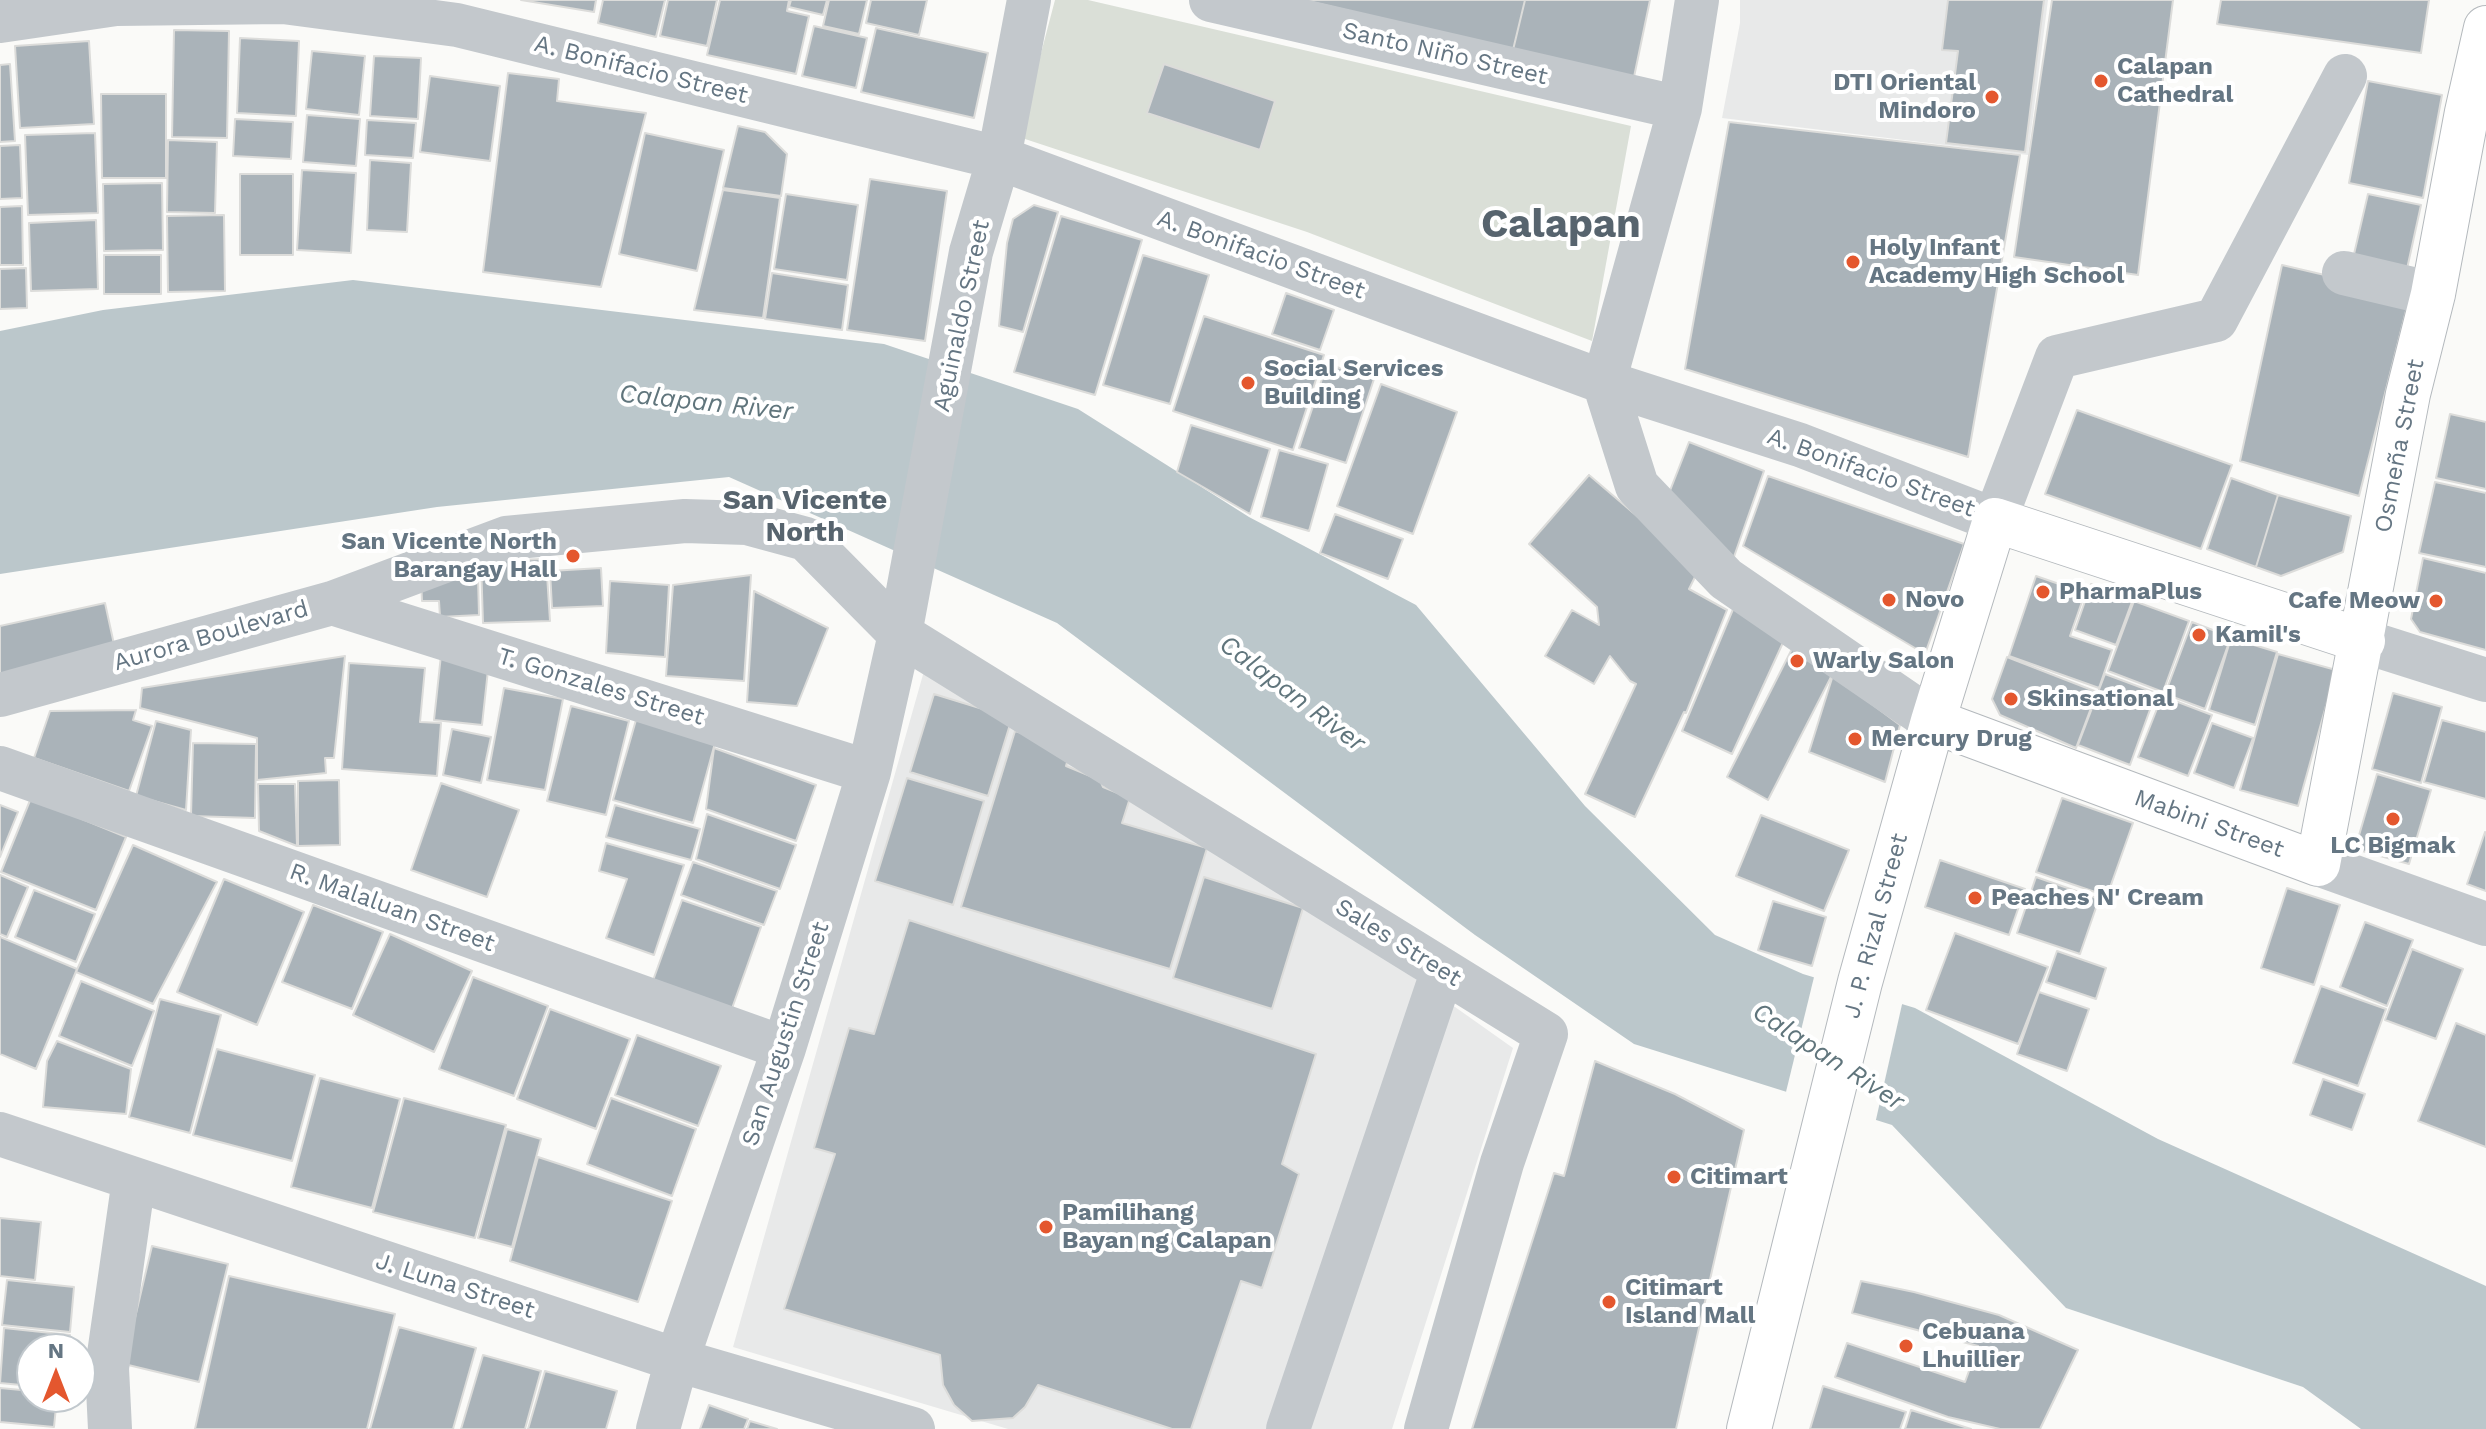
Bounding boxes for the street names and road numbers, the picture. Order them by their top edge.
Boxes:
street label: Santo Niño Street [1340,16,1550,92]
street label: A. Bonifacio Street [531,30,751,110]
street label: A. Bonifacio Street [1153,204,1369,306]
street label: Aguinaldo Street [928,217,996,415]
street label: Osmeña Street [2369,357,2431,535]
street label: A. Bonifacio Street [1763,422,1979,524]
street label: Aurora Boulevard [110,594,312,678]
street label: T. Gonzales Street [494,642,708,732]
street label: Mabini Street [2130,784,2288,864]
street label: J. P. Rizal Street [1837,830,1915,1022]
street label: R. Malaluan Street [285,857,499,959]
street label: Sales Street [1330,893,1466,993]
street label: San Augustin Street [736,918,836,1150]
street label: J. Luna Street [372,1247,538,1325]

